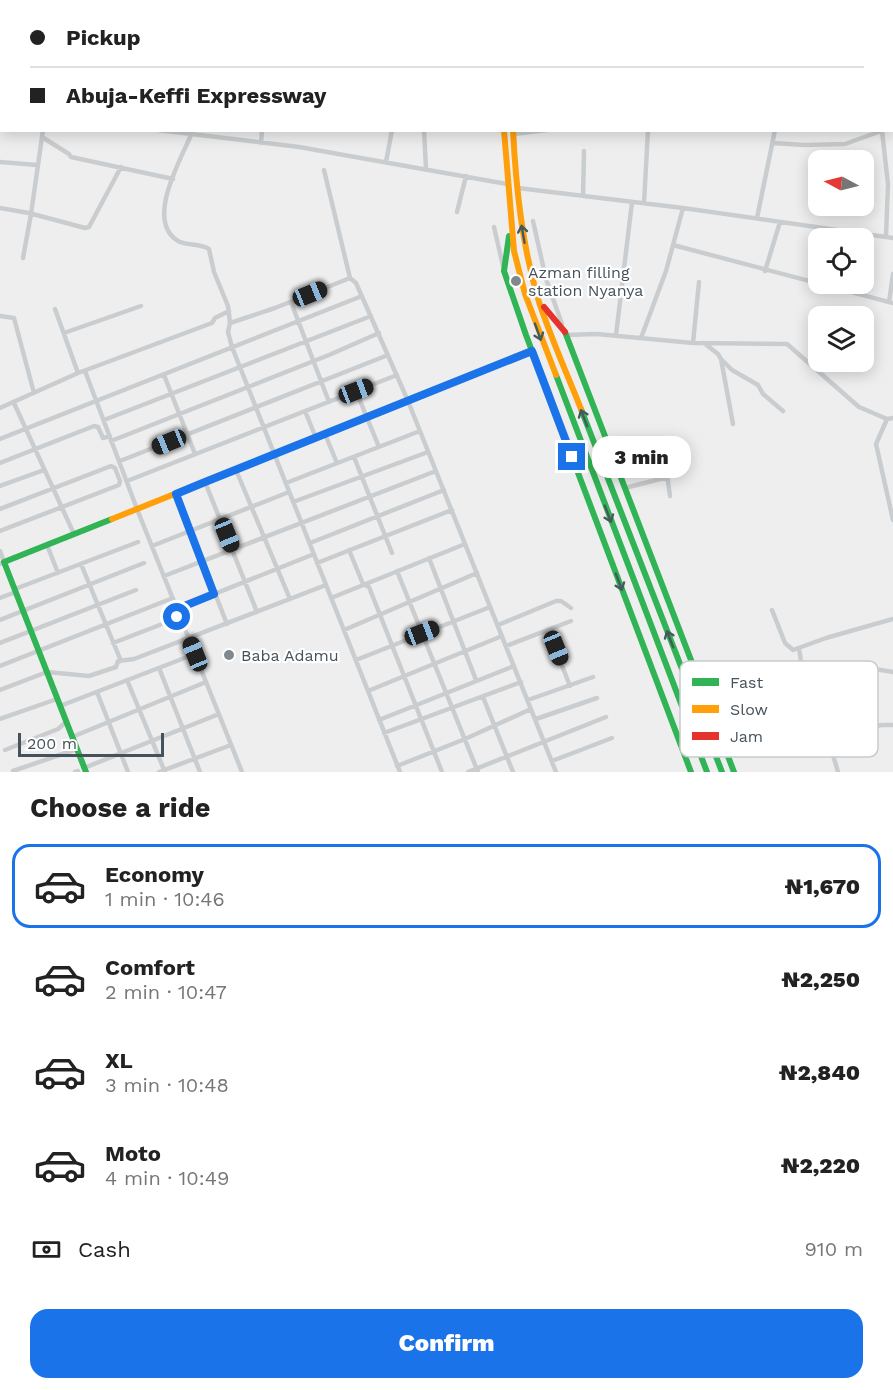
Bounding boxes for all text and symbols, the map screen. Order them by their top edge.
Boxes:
text: Pickup [66,25,141,50]
text: Abuja-Keffi Expressway [66,83,326,108]
north arrow [808,150,874,216]
map controls [808,150,874,372]
one-way arrow [517,224,528,244]
button: locate [808,228,874,294]
place label: Azman filling station Nyanya [528,263,643,300]
marker: Azman filling station Nyanya [509,274,523,288]
car [290,279,330,309]
button: layers [808,306,874,372]
one-way arrow [534,322,545,341]
car [336,376,376,406]
one-way arrow [578,410,589,428]
car [149,427,189,457]
callout: 3 min [593,436,692,478]
route end [558,443,585,470]
text: 3 min [614,445,669,469]
one-way arrow [603,504,614,523]
car [212,515,242,555]
one-way arrow [614,572,625,591]
route start [163,603,190,630]
car [402,618,442,648]
car [541,628,571,668]
one-way arrow [664,630,675,649]
car [180,634,210,674]
place label: Baba Adamu [241,646,339,665]
marker: Baba Adamu [222,648,236,662]
legend [680,661,878,757]
text: Fast [730,673,763,692]
text: Slow [730,700,768,719]
text: Jam [730,727,763,746]
scale bar [18,730,164,758]
text: 200 m [27,734,77,753]
text: Choose a ride [30,792,210,824]
icon: car [33,859,87,913]
text: Economy [105,862,204,887]
text: ₦1,670 [784,874,860,899]
text: 1 min · 10:46 [105,887,225,911]
icon: car [33,952,87,1006]
text: Comfort [105,955,195,980]
text: ₦2,250 [781,967,860,992]
text: 2 min · 10:47 [105,980,227,1004]
icon: car [33,1045,87,1099]
text: XL [105,1048,133,1073]
text: ₦2,840 [779,1060,860,1085]
text: 3 min · 10:48 [105,1073,229,1097]
icon: car [33,1138,87,1192]
text: Moto [105,1141,161,1166]
text: ₦2,220 [781,1153,860,1178]
text: 4 min · 10:49 [105,1166,229,1190]
icon: cash [30,1233,63,1266]
text: Cash [78,1237,131,1262]
text: 910 m [805,1237,863,1261]
button: Confirm [30,1309,863,1378]

